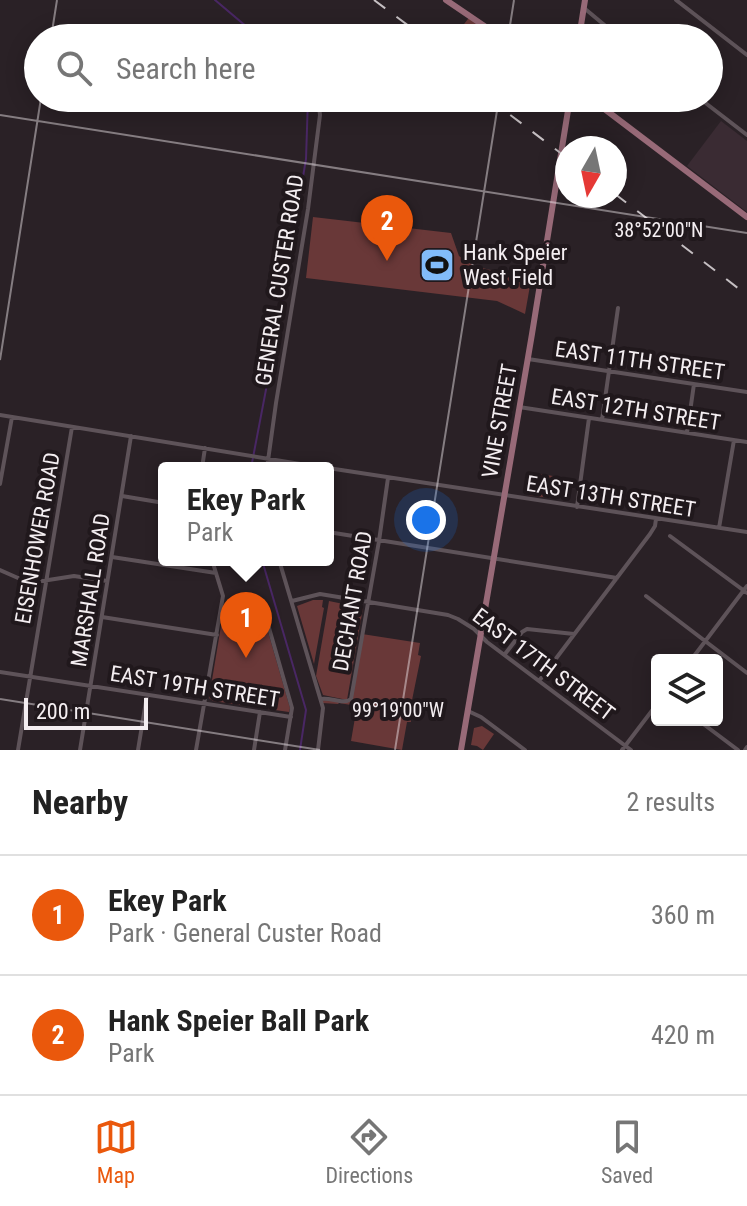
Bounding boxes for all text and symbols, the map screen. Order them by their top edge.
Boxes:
search box [24,24,723,112]
icon: search [52,46,96,90]
text: Search here [116,51,256,86]
north arrow [555,136,627,208]
street label: GENERAL CUSTER ROAD [250,173,309,388]
pin: 2 [361,195,413,261]
text: 38°52'00"N [614,218,704,242]
place label: Hank Speier West Field [463,240,568,290]
sports icon: Hank Speier West Field [418,246,456,284]
street label: EAST 11TH STREET [553,336,726,385]
street label: VINE STREET [477,362,522,480]
street label: EAST 12TH STREET [549,384,722,435]
street label: EISENHOWER ROAD [10,450,65,626]
popup [158,462,334,566]
street label: EAST 13TH STREET [524,471,697,522]
text: Ekey Park [187,482,305,517]
your location [406,500,446,540]
street label: MARSHALL ROAD [66,512,115,669]
text: Park [187,517,233,547]
street label: DECHANT ROAD [328,529,377,673]
pin: 1 [220,592,272,658]
street label: EAST 17TH STREET [468,603,620,726]
map controls [651,654,723,726]
button: layers [651,654,723,726]
street label: EAST 19TH STREET [108,661,281,712]
scale bar [24,694,148,730]
text: 99°19'00"W [352,698,444,722]
text: 200 m [36,699,90,724]
text: Nearby [32,782,128,822]
text: 2 results [626,787,715,817]
text: Ekey Park [108,883,227,918]
text: 1 [51,900,65,930]
text: 360 m [651,900,715,930]
text: Park · General Custer Road [108,918,382,948]
text: Hank Speier Ball Park [108,1003,369,1038]
text: 2 [51,1020,65,1050]
text: 420 m [651,1020,715,1050]
text: Park [108,1038,154,1068]
tab: Map [94,1115,138,1188]
tab: Directions [325,1115,413,1188]
tab: Saved [601,1115,653,1188]

